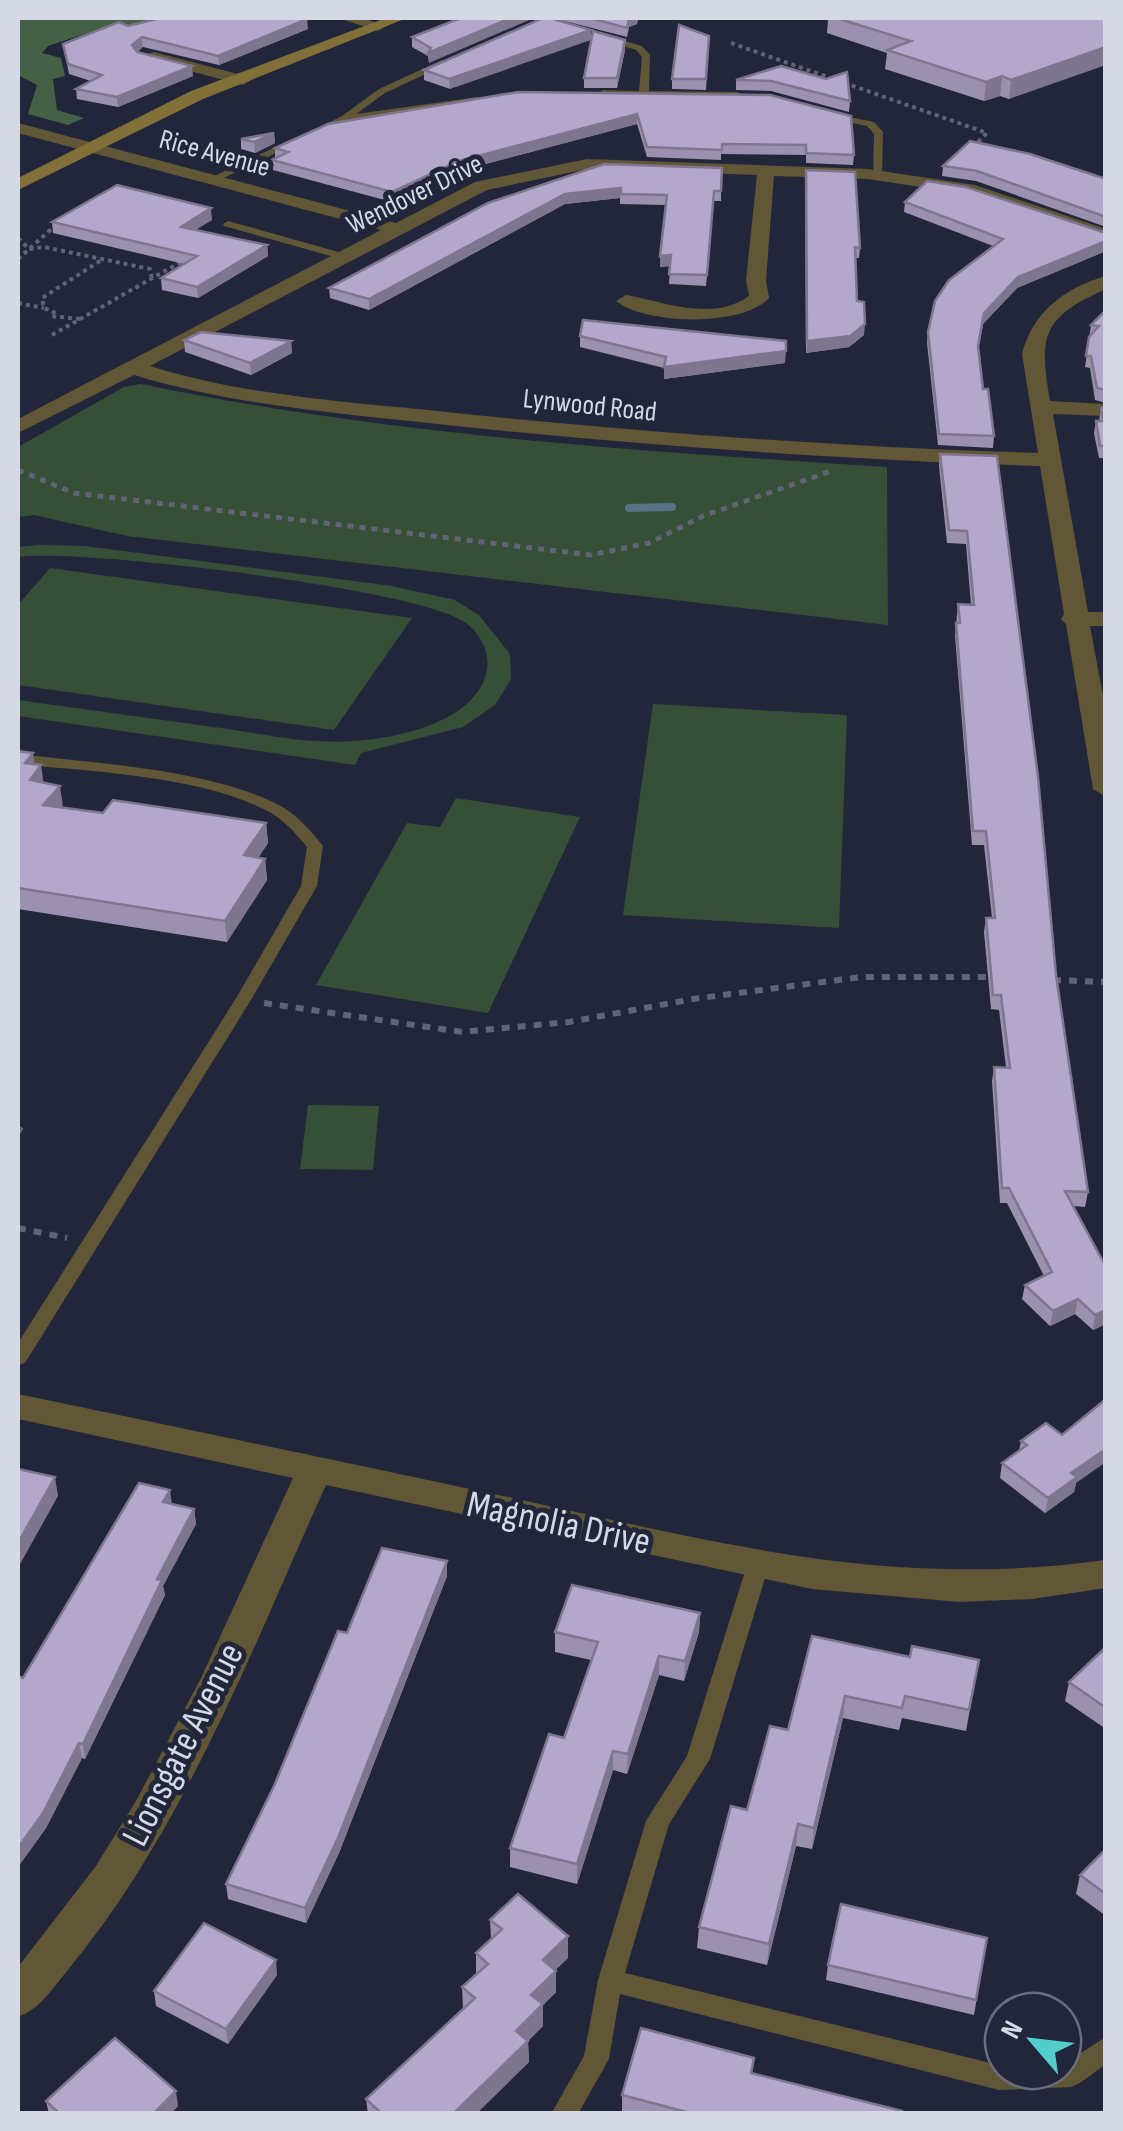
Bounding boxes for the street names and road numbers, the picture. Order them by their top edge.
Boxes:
street label: Rice Avenue [156,123,274,184]
street label: Wendover Drive [341,147,488,241]
street label: Lynwood Road [521,382,658,429]
street label: Magnolia Drive [463,1482,655,1565]
street label: Lionsgate Avenue [113,1636,254,1854]

